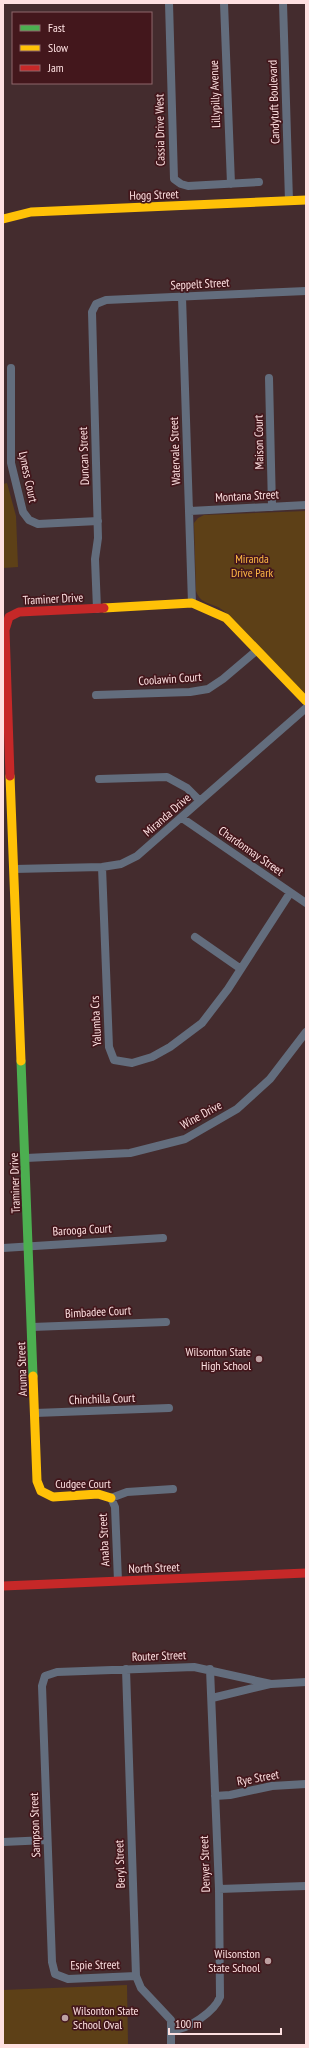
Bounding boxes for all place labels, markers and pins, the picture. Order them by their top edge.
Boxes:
place label: Wilsonton State High School [185,1344,251,1373]
marker: Wilsonton State High School [254,1354,264,1364]
place label: Wilsonston State School [208,1946,260,1975]
marker: Wilsonston State School [263,1956,273,1966]
place label: Wilsonton State School Oval [73,2003,139,2032]
marker: Wilsonton State School Oval [60,2013,70,2023]

